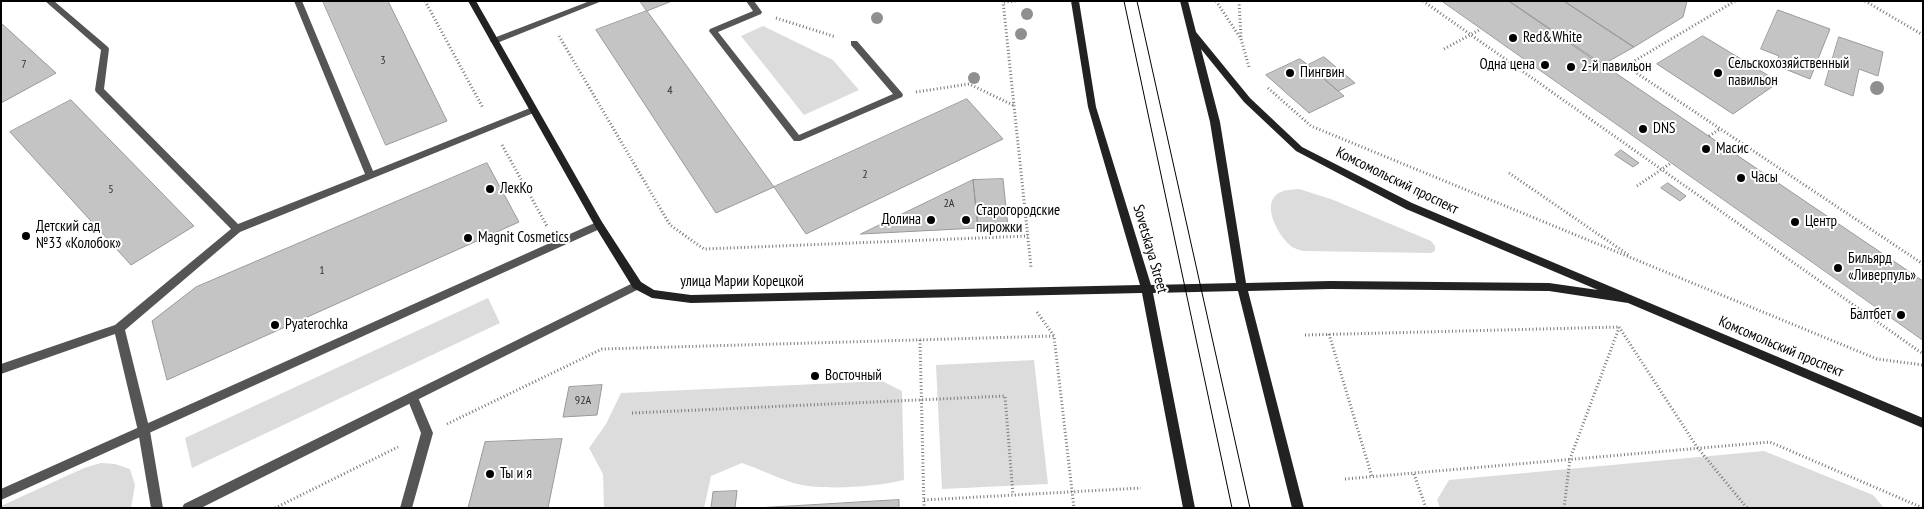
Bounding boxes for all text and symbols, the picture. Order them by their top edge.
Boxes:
place label: Red&White [1523,29,1582,47]
marker: Red&White [1507,32,1519,44]
house number: 3 [380,54,386,68]
place label: Сельскохозяйственный павильон [1728,55,1849,90]
place label: Одна цена [1480,56,1535,74]
house number: 7 [21,58,27,72]
place label: 2-й павильон [1581,58,1652,76]
marker: Одна цена [1539,59,1551,71]
marker: 2-й павильон [1565,61,1577,73]
place label: Пингвин [1300,64,1345,82]
marker: Пингвин [1284,67,1296,79]
marker: Сельскохозяйственный павильон [1712,67,1724,79]
house number: 4 [667,84,673,98]
place label: DNS [1653,120,1675,138]
marker: DNS [1637,123,1649,135]
place label: Масис [1716,140,1749,158]
marker: Масис [1700,143,1712,155]
street label: Комсомольский проспект [1333,144,1461,218]
house number: 2 [862,168,868,182]
place label: Часы [1751,169,1778,187]
marker: Часы [1735,172,1747,184]
place label: ЛекКо [500,180,533,198]
house number: 5 [108,183,114,197]
marker: ЛекКо [484,183,496,195]
house number: 2А [943,197,955,211]
place label: Старогородские пирожки [976,202,1060,237]
street label: Sovetskaya Street [1129,202,1171,296]
place label: Долина [881,211,921,229]
place label: Центр [1805,213,1837,231]
marker: Долина [925,214,937,226]
marker: Старогородские пирожки [960,214,972,226]
marker: Центр [1789,216,1801,228]
place label: Детский сад №33 «Колобок» [36,218,121,253]
place label: Magnit Cosmetics [478,229,569,247]
marker: Детский сад №33 «Колобок» [20,230,32,242]
marker: Magnit Cosmetics [462,232,474,244]
place label: Бильярд «Ливерпуль» [1848,250,1916,285]
marker: Бильярд «Ливерпуль» [1832,262,1844,274]
house number: 1 [319,264,325,278]
street label: улица Марии Корецкой [680,273,804,291]
place label: Балтбет [1850,306,1891,324]
marker: Балтбет [1895,309,1907,321]
street label: Комсомольский проспект [1716,313,1846,381]
place label: Pyaterochka [285,316,348,334]
marker: Pyaterochka [269,319,281,331]
place label: Восточный [825,367,882,385]
marker: Восточный [809,370,821,382]
house number: 92А [575,394,591,408]
place label: Ты и я [500,465,532,483]
marker: Ты и я [484,468,496,480]

